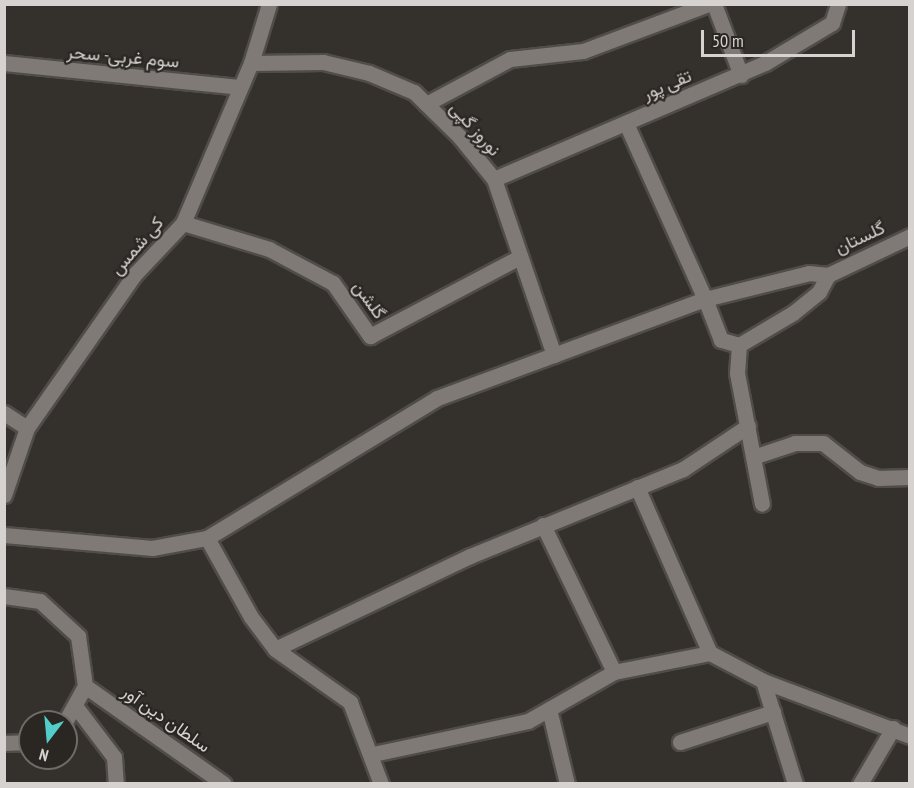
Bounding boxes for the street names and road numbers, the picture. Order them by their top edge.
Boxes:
street label: سوم غربی- سحر [65,41,181,73]
street label: تقی پور [639,65,695,105]
street label: نوروز گپی [445,97,505,161]
street label: کی شمس [106,212,168,280]
street label: گلستان [832,217,888,259]
street label: گلشن [348,277,390,323]
street label: سلطان دین آور [118,681,214,757]

